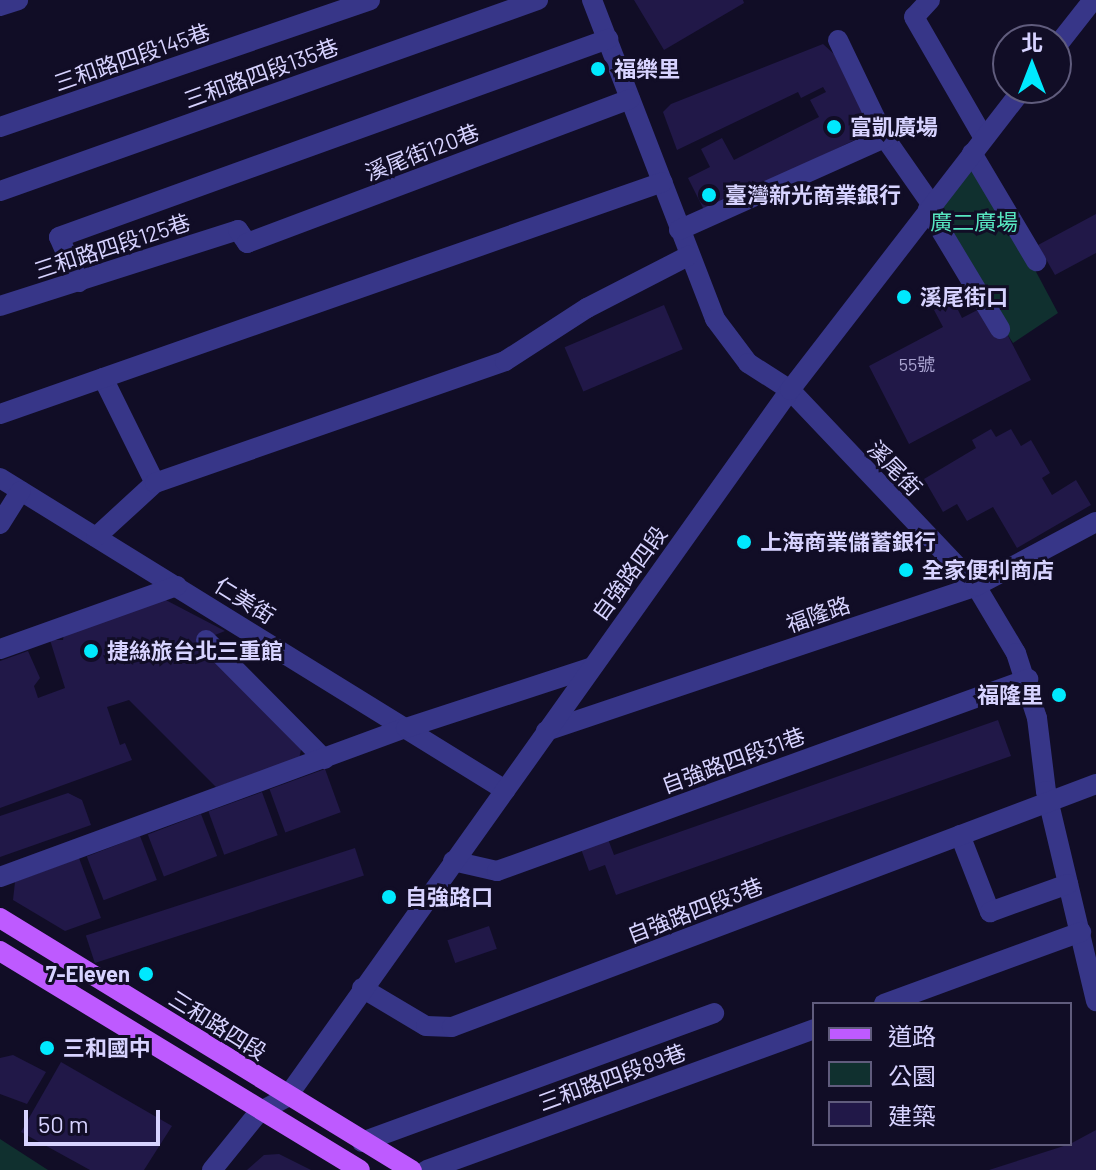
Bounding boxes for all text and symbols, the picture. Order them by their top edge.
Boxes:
street label: 三和路四段145巷 [51,18,213,96]
north arrow [992,24,1072,104]
text: 北 [1021,29,1043,55]
street label: 三和路四段135巷 [180,33,342,113]
place label: 福樂里 [614,56,680,82]
marker: 福樂里 [589,60,607,78]
place label: 富凱廣場 [850,114,938,140]
street label: 溪尾街120巷 [361,118,483,186]
marker: 富凱廣場 [825,118,843,136]
place label: 臺灣新光商業銀行 [725,182,901,208]
marker: 臺灣新光商業銀行 [700,186,718,204]
street label: 三和路四段125巷 [31,208,193,284]
park label: 廣二廣場 [930,209,1018,235]
place label: 溪尾街口 [920,284,1008,310]
marker: 溪尾街口 [895,288,913,306]
house number: 55號 [899,353,935,375]
street label: 溪尾街 [863,435,927,501]
street label: 自強路四段 [586,521,672,625]
place label: 上海商業儲蓄銀行 [760,529,936,555]
marker: 上海商業儲蓄銀行 [735,533,753,551]
place label: 全家便利商店 [922,557,1054,583]
marker: 全家便利商店 [897,561,915,579]
street label: 仁美街 [210,571,280,629]
street label: 福隆路 [783,591,853,637]
place label: 捷絲旅台北三重館 [107,638,283,664]
marker: 捷絲旅台北三重館 [82,642,100,660]
place label: 福隆里 [977,682,1043,708]
marker: 福隆里 [1050,686,1068,704]
street label: 自強路四段31巷 [658,722,808,798]
street label: 自強路四段3巷 [623,872,767,948]
place label: 自強路口 [405,884,493,910]
marker: 自強路口 [380,888,398,906]
place label: 7-Eleven [46,961,130,987]
marker: 7-Eleven [137,965,155,983]
street label: 三和路四段 [164,985,272,1065]
legend [812,1002,1072,1146]
text: 道路 [888,1021,936,1050]
place label: 三和國中 [63,1035,151,1061]
street label: 三和路四段89巷 [535,1038,689,1116]
marker: 三和國中 [38,1039,56,1057]
text: 公園 [888,1061,936,1090]
scale bar [28,1094,164,1144]
text: 建築 [888,1101,936,1130]
text: 50 m [38,1109,89,1138]

